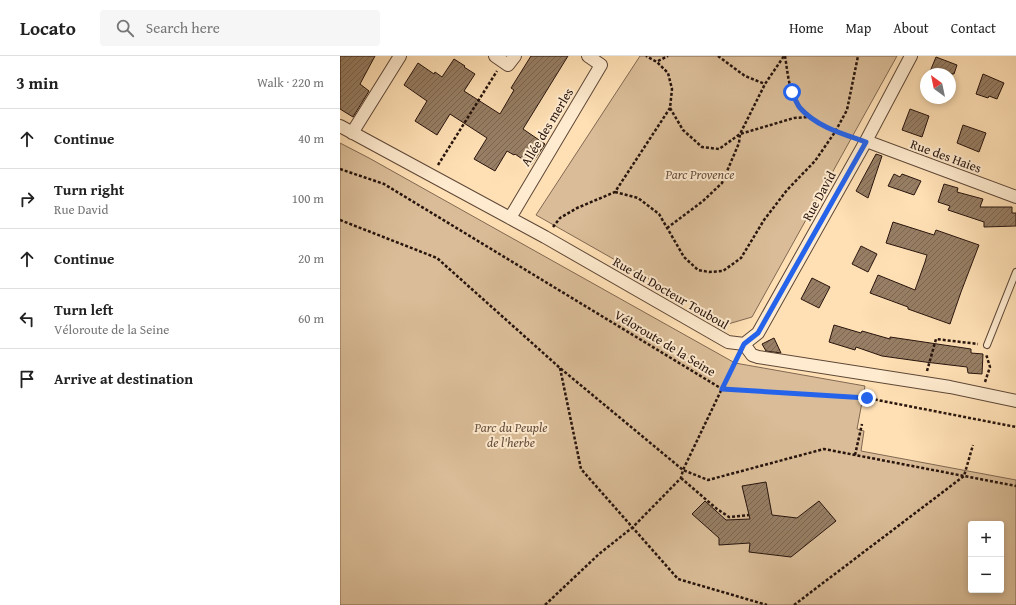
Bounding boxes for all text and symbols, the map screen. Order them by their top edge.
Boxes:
search box [100,10,380,46]
text: Locato [20,14,76,42]
icon: search [114,17,136,39]
text: Search here [146,17,220,38]
text: Home [789,18,824,38]
text: Map [846,18,871,38]
text: About [893,18,929,38]
text: Contact [951,18,996,38]
north arrow [920,68,956,104]
text: 3 min [16,70,58,95]
text: Walk · 220 m [257,73,324,92]
route start [783,83,801,101]
street label: Allée des merles [516,84,578,170]
icon: ahead [16,128,38,150]
text: Continue [54,128,115,149]
text: 40 m [298,129,324,148]
street label: Rue des Haies [908,134,984,178]
park label: Parc Provence [664,165,735,184]
street label: Rue David [798,168,841,224]
text: Turn right [54,179,125,200]
icon: right [16,188,38,210]
text: 100 m [292,189,324,208]
text: Rue David [54,200,108,219]
icon: ahead [16,248,38,270]
text: Continue [54,248,115,269]
text: 20 m [298,249,324,268]
street label: Rue du Docteur Touboul [610,252,733,334]
text: Turn left [54,299,113,320]
street label: Véloroute de la Seine [611,305,719,381]
icon: left [16,308,38,330]
text: 60 m [298,309,324,328]
text: Véloroute de la Seine [54,320,169,339]
icon: arrive [16,368,38,390]
text: Arrive at destination [54,368,193,389]
route end [858,389,876,407]
park label: Parc du Peuple de l'herbe [473,418,548,452]
map controls [968,521,1004,593]
button: + [968,521,1004,557]
button: − [968,557,1004,593]

